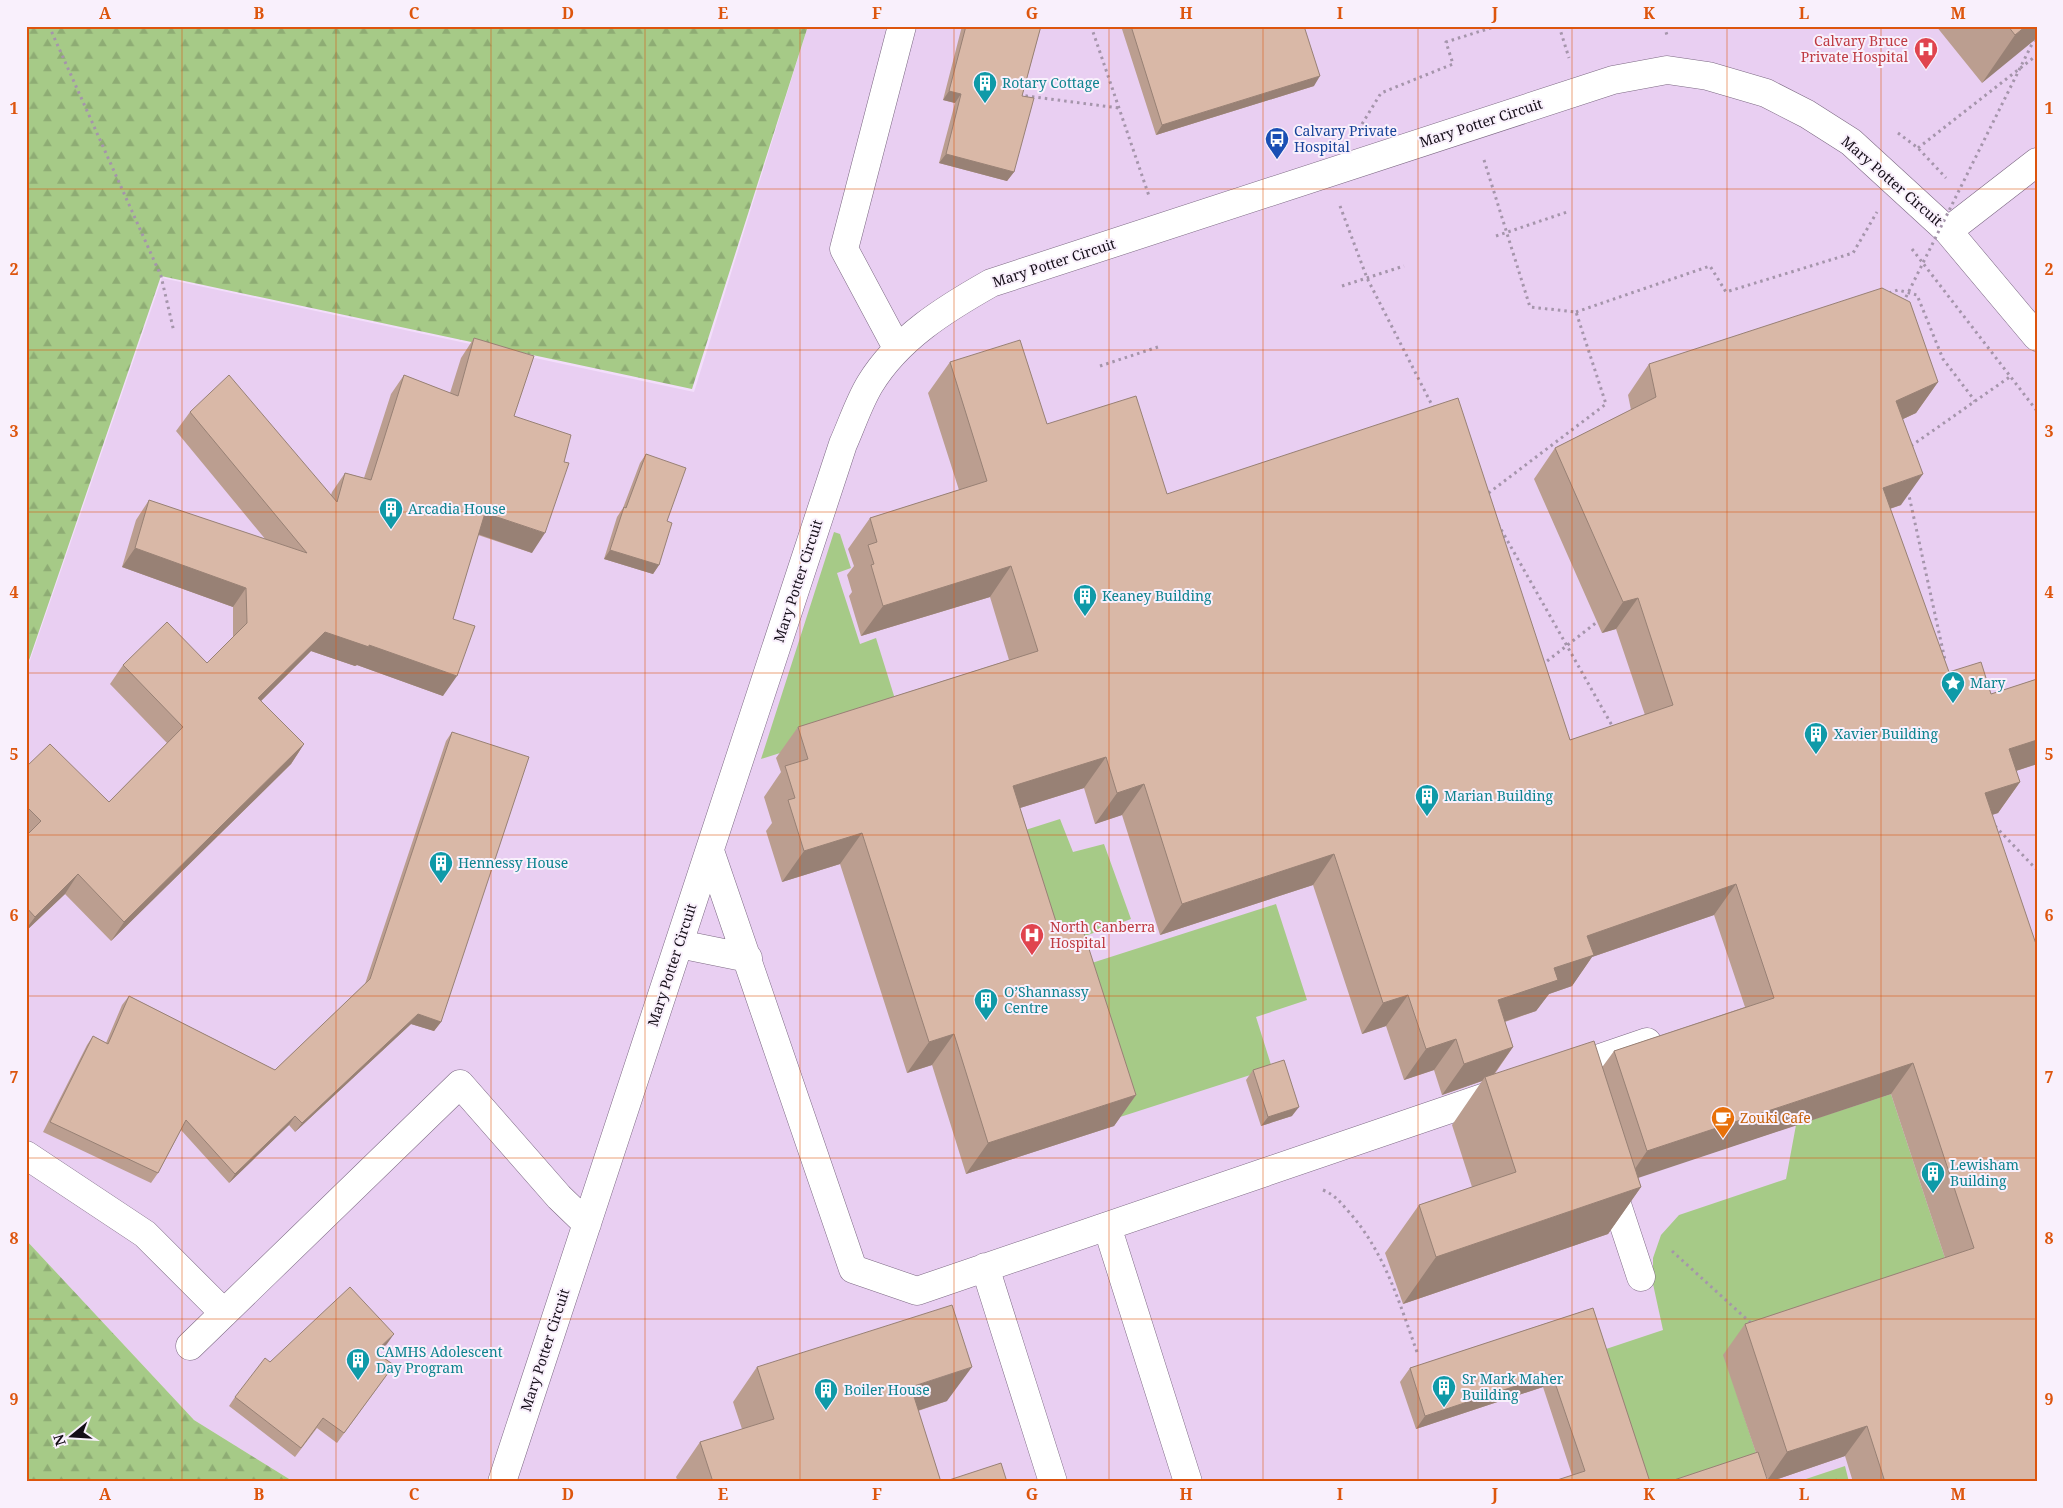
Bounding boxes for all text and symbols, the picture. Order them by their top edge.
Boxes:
text: A [99,2,112,24]
text: B [254,2,265,24]
text: C [409,2,420,24]
text: D [562,2,574,24]
text: E [718,2,728,24]
text: F [872,2,882,24]
text: G [1026,2,1038,24]
text: H [1179,2,1193,24]
text: I [1337,2,1343,24]
text: J [1491,2,1499,24]
text: K [1643,2,1655,24]
text: L [1799,2,1809,24]
text: M [1950,2,1966,24]
place label: Calvary Bruce Private Hospital [1801,31,1909,66]
hospital icon: Calvary Bruce Private Hospital [1913,36,1939,70]
building icon: Rotary Cottage [972,70,998,104]
place label: Rotary Cottage [1002,73,1100,92]
street label: Mary Potter Circuit [1417,94,1545,151]
text: 1 [9,97,19,119]
text: 1 [2044,97,2054,119]
place label: Calvary Private Hospital [1294,121,1397,156]
bus stop icon: Calvary Private Hospital [1264,126,1290,160]
street label: Mary Potter Circuit [1838,131,1947,230]
street label: Mary Potter Circuit [990,234,1118,291]
text: 2 [9,258,19,280]
text: 2 [2044,258,2054,280]
text: 3 [9,420,19,442]
text: 3 [2044,420,2054,442]
building icon: Arcadia House [378,496,404,530]
place label: Arcadia House [408,499,506,518]
street label: Mary Potter Circuit [769,517,826,645]
text: 4 [9,581,19,603]
text: 4 [2044,581,2054,603]
building icon: Keaney Building [1072,583,1098,617]
place label: Keaney Building [1102,586,1212,605]
place icon: Mary [1940,670,1966,704]
place label: Mary [1970,673,2006,692]
building icon: Xavier Building [1803,721,1829,755]
place label: Xavier Building [1834,724,1938,743]
text: 5 [9,743,19,765]
text: 5 [2044,743,2054,765]
building icon: Marian Building [1414,783,1440,817]
place label: Marian Building [1444,786,1554,805]
building icon: Hennessy House [428,850,454,884]
place label: Hennessy House [458,853,568,872]
street label: Mary Potter Circuit [643,901,700,1029]
text: 6 [9,904,19,926]
text: 6 [2044,904,2054,926]
place label: North Canberra Hospital [1050,917,1155,952]
hospital icon: North Canberra Hospital [1019,922,1045,956]
place label: O’Shannassy Centre [1004,982,1089,1017]
building icon: O’Shannassy Centre [973,987,999,1021]
text: 7 [9,1066,19,1088]
text: 7 [2044,1066,2054,1088]
cafe icon: Zouki Cafe [1710,1105,1736,1139]
place label: Zouki Cafe [1740,1108,1811,1127]
place label: Lewisham Building [1950,1155,2019,1190]
building icon: Lewisham Building [1920,1160,1946,1194]
text: 8 [9,1227,19,1249]
text: 8 [2044,1227,2054,1249]
street label: Mary Potter Circuit [516,1286,573,1414]
place label: CAMHS Adolescent Day Program [376,1342,503,1377]
building icon: CAMHS Adolescent Day Program [345,1347,371,1381]
place label: Sr Mark Maher Building [1462,1369,1564,1404]
building icon: Sr Mark Maher Building [1431,1374,1457,1408]
building icon: Boiler House [813,1377,839,1411]
place label: Boiler House [844,1380,930,1399]
text: 9 [9,1388,19,1410]
text: 9 [2044,1388,2054,1410]
north arrow [48,1410,98,1460]
text: N [48,1432,70,1448]
text: A [99,1483,112,1505]
text: B [254,1483,265,1505]
text: C [409,1483,420,1505]
text: D [562,1483,574,1505]
text: E [718,1483,728,1505]
text: F [872,1483,882,1505]
text: G [1026,1483,1038,1505]
text: H [1179,1483,1193,1505]
text: I [1337,1483,1343,1505]
text: J [1491,1483,1499,1505]
text: K [1643,1483,1655,1505]
text: L [1799,1483,1809,1505]
text: M [1950,1483,1966,1505]

